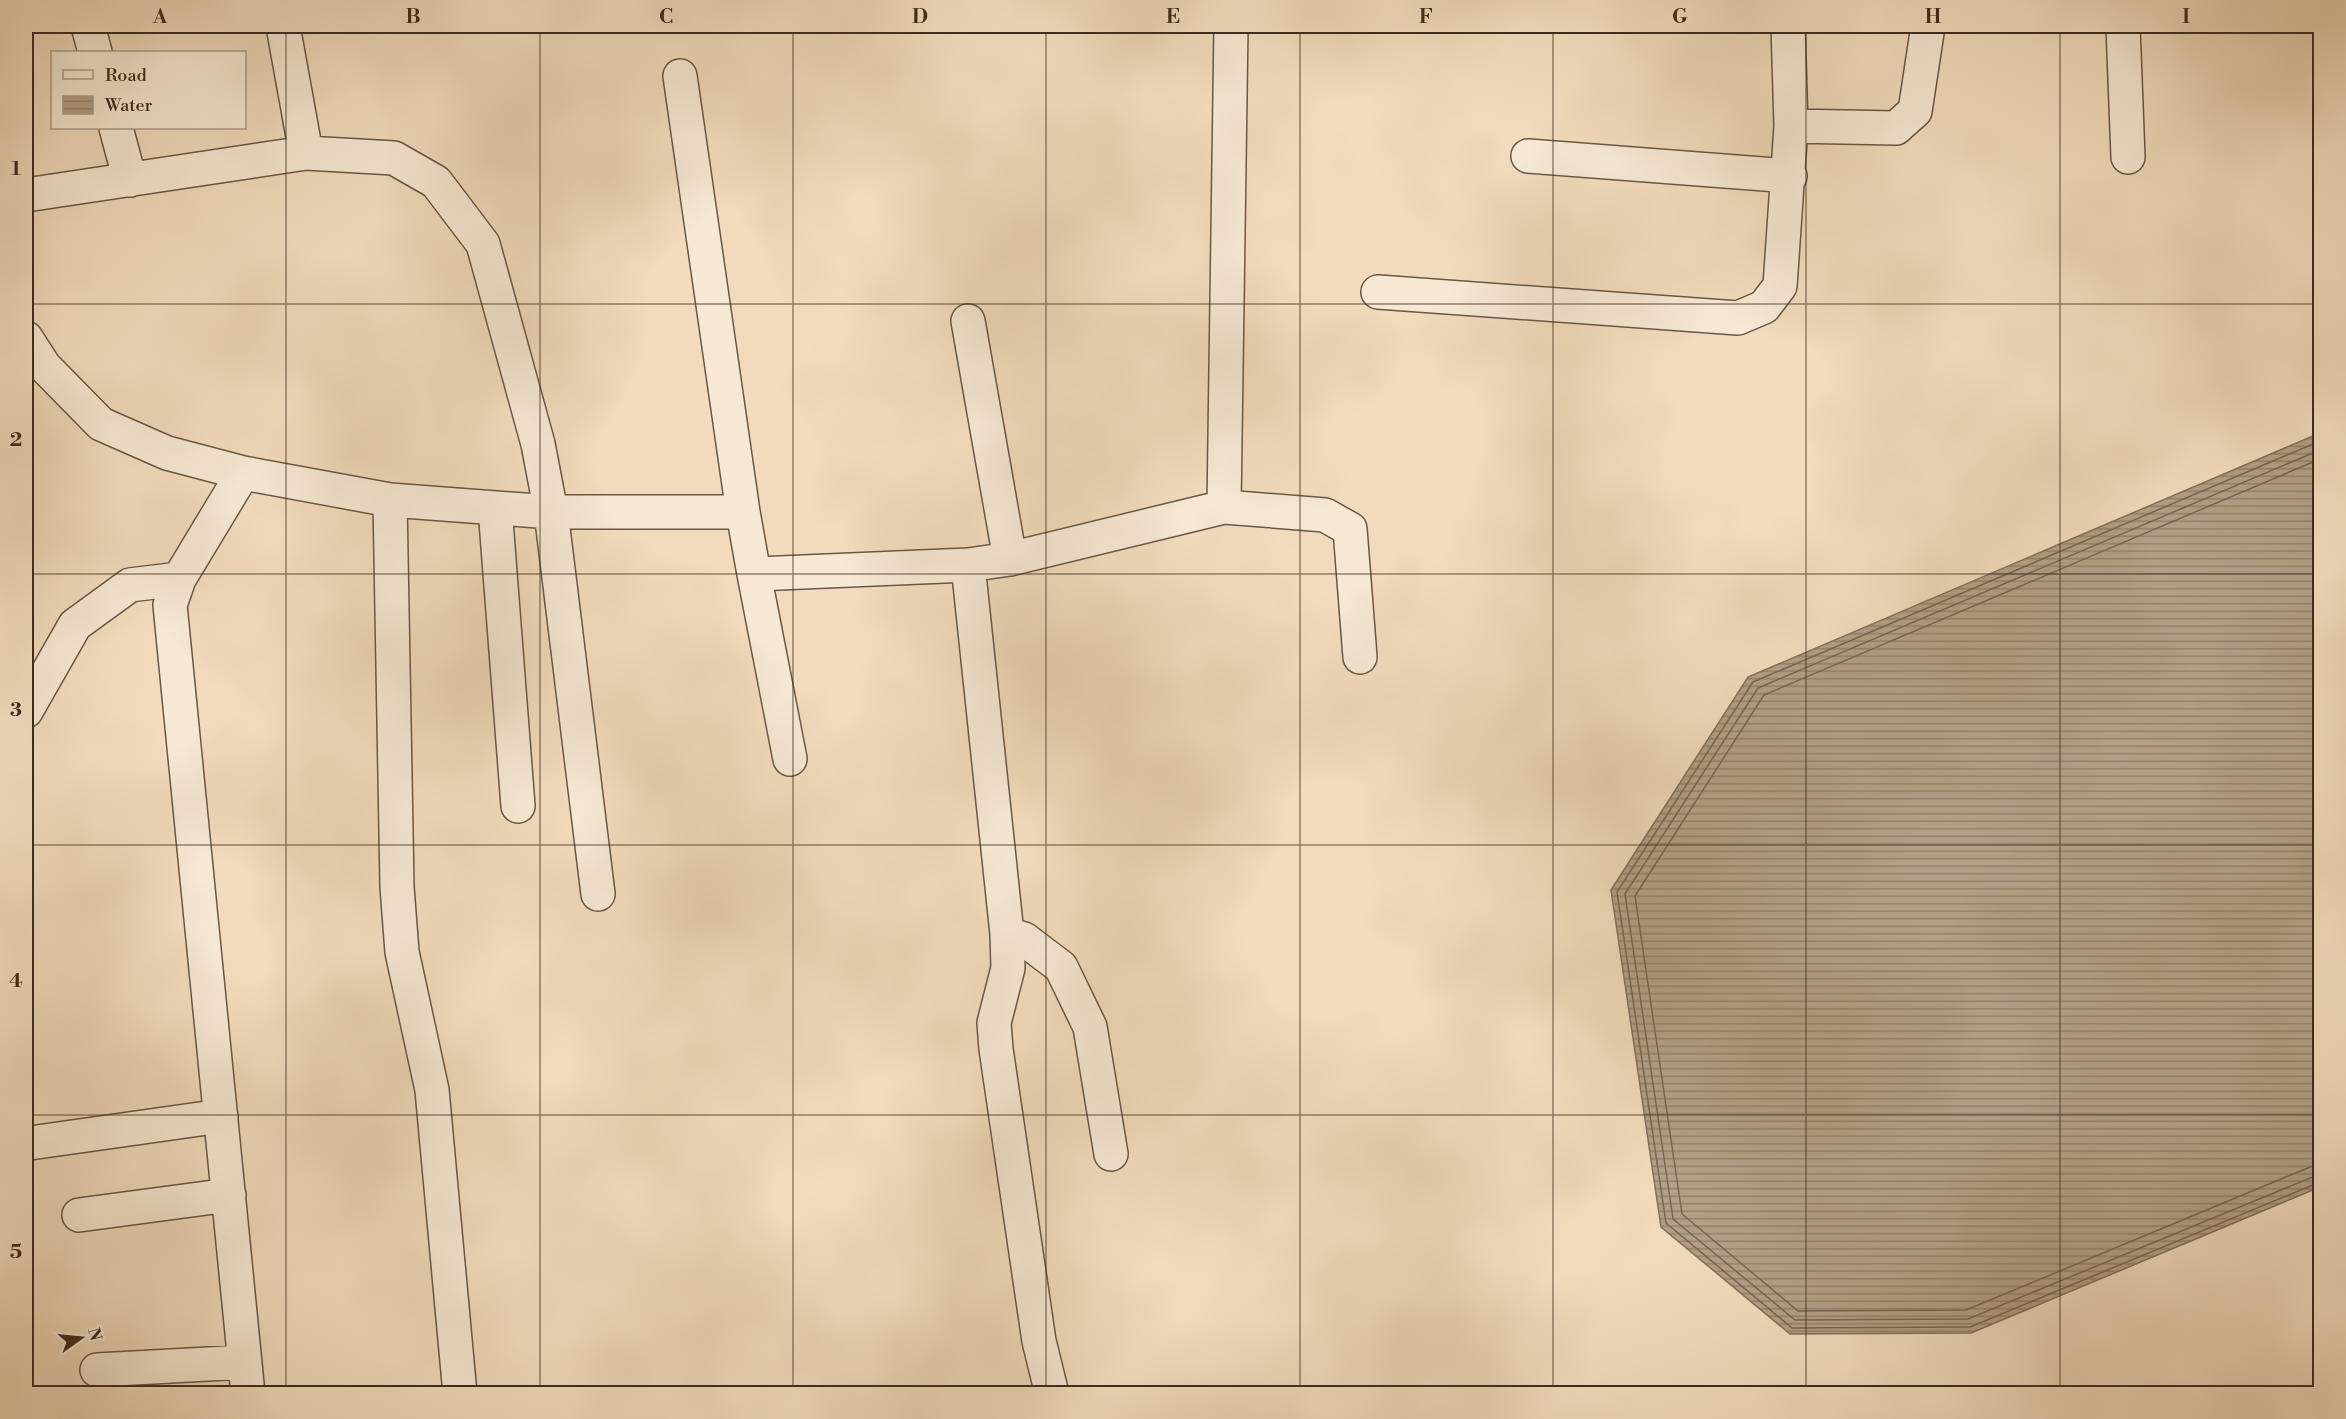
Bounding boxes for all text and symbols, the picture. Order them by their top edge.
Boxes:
text: A [152,5,168,30]
text: B [405,5,421,30]
text: C [659,5,673,30]
text: D [912,5,928,30]
text: E [1166,5,1180,30]
text: F [1419,5,1433,30]
text: G [1672,5,1688,30]
text: H [1925,5,1942,30]
text: I [2182,5,2190,30]
legend [51,51,246,129]
text: Road [105,64,148,87]
text: Water [104,94,153,117]
text: 1 [11,157,21,182]
text: 2 [10,428,22,453]
text: 3 [10,698,22,723]
text: 4 [9,969,23,994]
text: 5 [10,1240,22,1265]
north arrow [51,1308,111,1368]
text: N [83,1326,106,1343]

